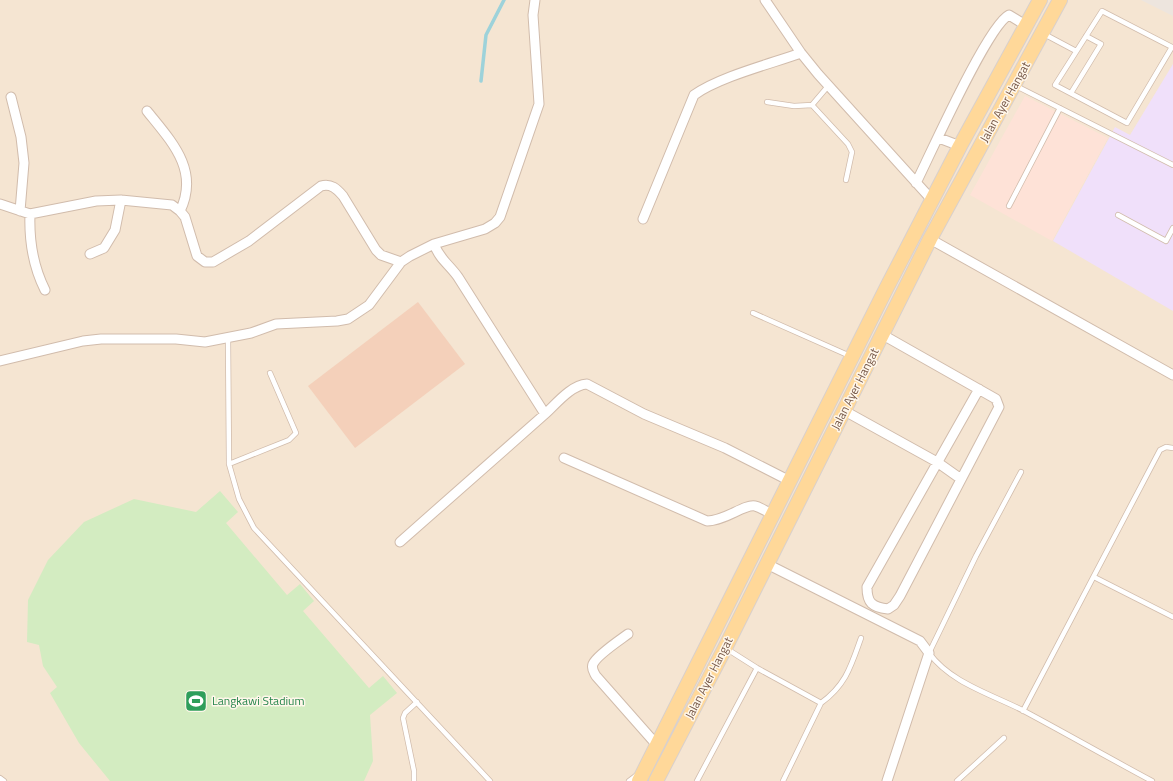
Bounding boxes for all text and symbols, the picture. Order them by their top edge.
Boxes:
street label: Jalan Ayer Hangat [974,57,1035,146]
street label: Jalan Ayer Hangat [826,344,884,433]
street label: Jalan Ayer Hangat [680,633,738,722]
sports icon: Langkawi Stadium [183,688,209,714]
place label: Langkawi Stadium [212,691,305,710]

